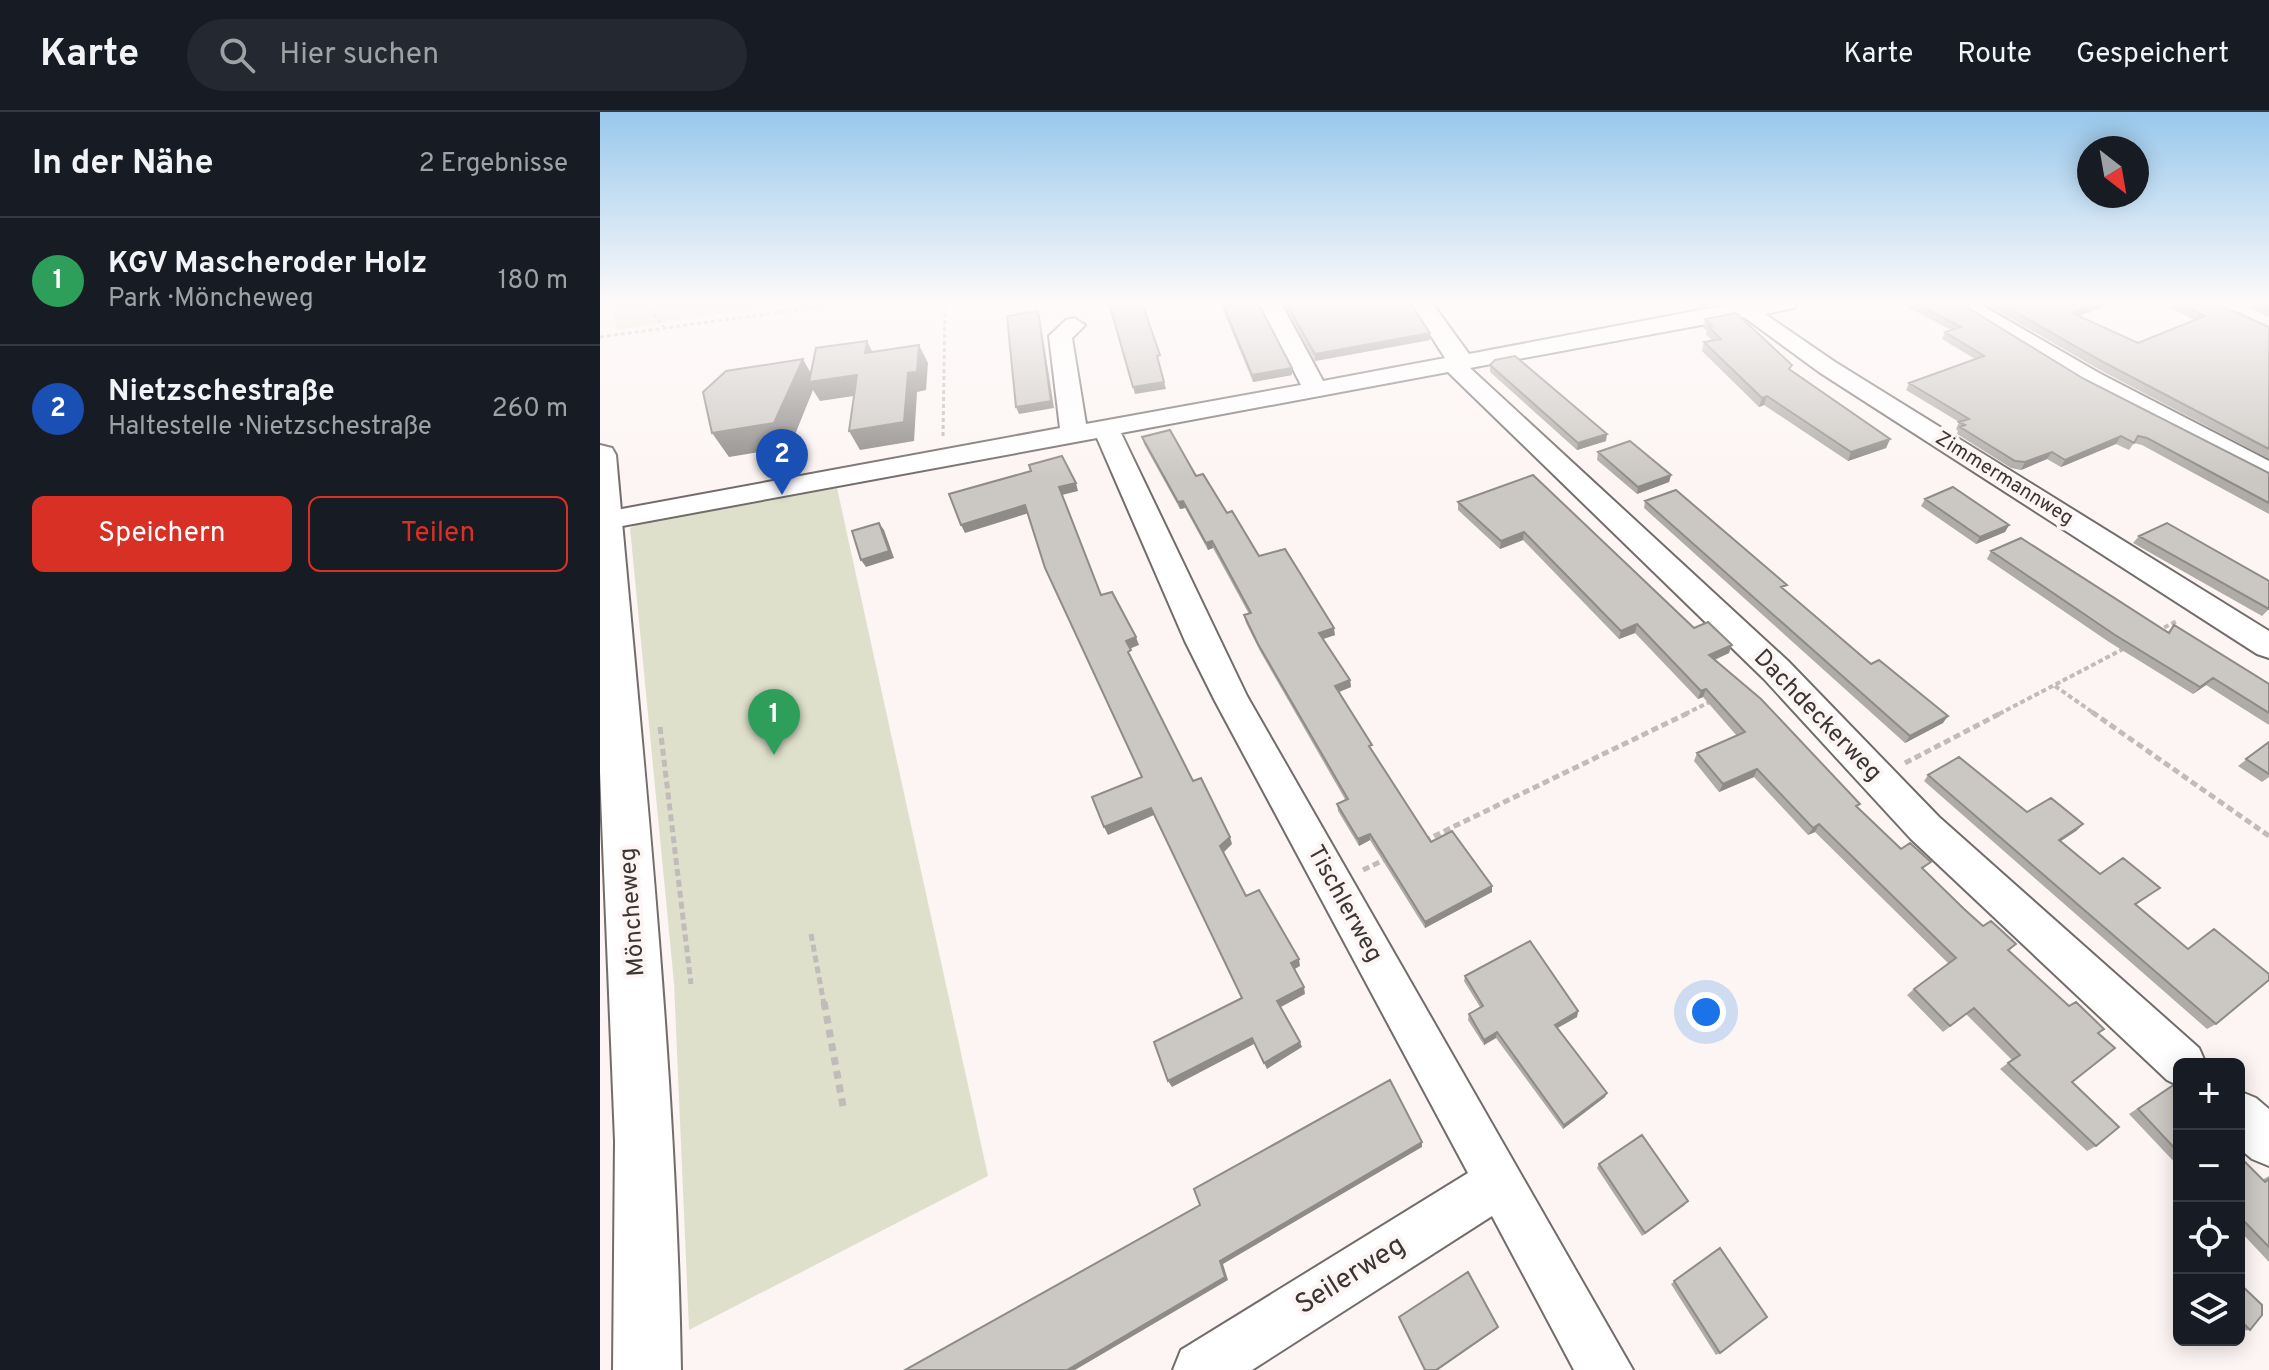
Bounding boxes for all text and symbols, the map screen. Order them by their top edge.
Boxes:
search box [187,19,747,91]
text: Karte [40,31,139,80]
icon: search [215,33,259,77]
text: Hier suchen [279,37,439,74]
text: Karte [1843,37,1913,73]
text: Route [1957,37,2032,73]
text: Gespeichert [2076,37,2229,73]
north arrow [2077,136,2149,208]
text: In der Nähe [32,143,214,186]
text: 2 Ergebnisse [419,148,568,181]
text: KGV Mascheroder Holz [108,246,427,283]
text: 1 [53,265,63,298]
text: 180 m [498,265,568,298]
text: Park · Möncheweg [108,283,314,316]
text: Nietzschestraße [108,374,335,411]
text: 2 [50,393,66,426]
text: 260 m [492,393,568,426]
text: Haltestelle · Nietzschestraße [108,411,432,444]
street label: Zimmermannweg [1930,426,2078,532]
pin: 2 [756,429,808,495]
button: Speichern [32,496,292,572]
button: Teilen [308,496,568,572]
street label: Dachdeckerweg [1746,644,1888,788]
pin: 1 [748,689,800,755]
street label: Tischlerweg [1300,840,1388,968]
street label: Möncheweg [614,847,652,977]
your location [1686,992,1726,1032]
map controls [2173,1058,2245,1346]
button: + [2173,1058,2245,1130]
button: − [2173,1130,2245,1202]
button: locate [2173,1202,2245,1274]
street label: Seilerweg [1289,1228,1413,1324]
button: layers [2173,1274,2245,1346]

